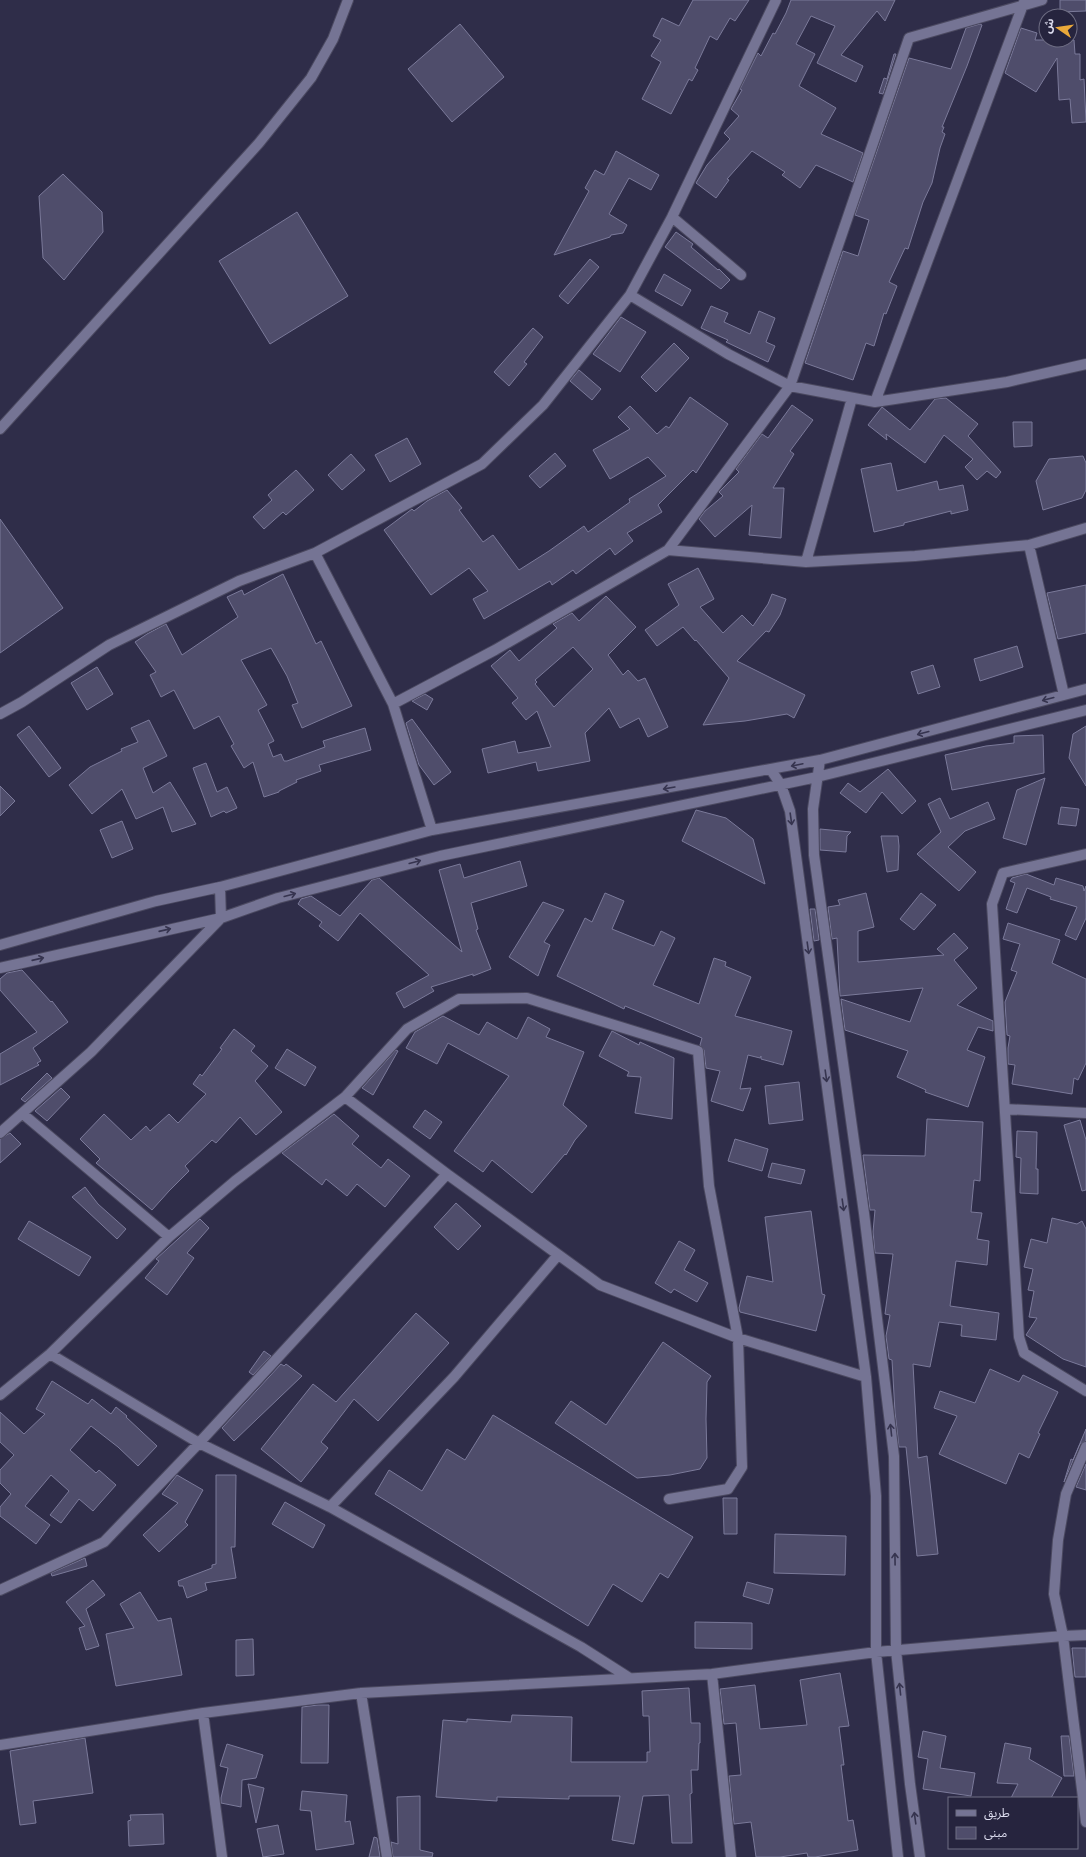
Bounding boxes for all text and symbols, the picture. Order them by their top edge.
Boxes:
north arrow [1038,8,1078,48]
text: ش [1041,17,1057,35]
one-way arrow [1042,696,1055,703]
one-way arrow [916,730,929,737]
one-way arrow [791,762,804,770]
one-way arrow [663,785,676,793]
one-way arrow [787,812,795,825]
one-way arrow [409,858,422,865]
one-way arrow [283,891,296,898]
one-way arrow [158,926,171,934]
one-way arrow [804,941,812,954]
one-way arrow [31,955,44,963]
one-way arrow [822,1069,830,1082]
one-way arrow [839,1198,847,1211]
one-way arrow [887,1424,895,1437]
one-way arrow [891,1553,899,1566]
one-way arrow [897,1683,904,1696]
legend [948,1797,1078,1849]
text: طريق [984,1806,1010,1821]
one-way arrow [911,1812,919,1825]
text: مبنى [984,1826,1007,1840]

